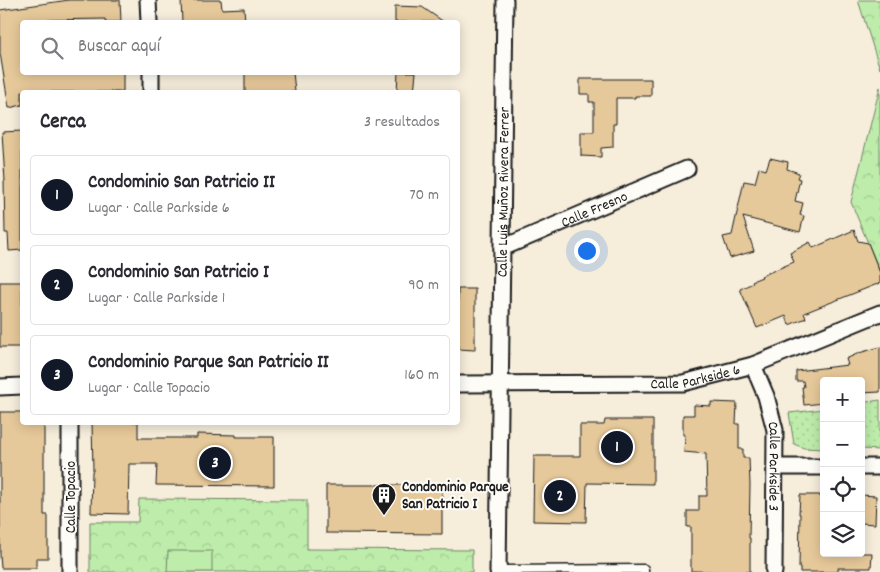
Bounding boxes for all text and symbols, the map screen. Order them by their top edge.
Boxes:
search box [20,20,460,75]
icon: search [38,34,66,62]
text: Buscar aquí [78,34,160,61]
street label: Calle Luis Muñoz Rivera Ferrer [493,106,517,277]
text: Cerca [40,108,86,138]
text: 3 resultados [364,111,440,134]
text: Condominio San Patricio II [88,170,275,197]
text: 1 [55,184,59,207]
text: 70 m [409,184,439,207]
street label: Calle Fresno [558,186,632,235]
text: Lugar · Calle Parkside 6 [88,197,230,220]
your location [574,238,600,264]
text: Condominio San Patricio I [88,260,269,287]
text: 2 [54,274,61,297]
text: 90 m [408,274,439,297]
text: Lugar · Calle Parkside 1 [88,287,225,310]
text: Condominio Parque San Patricio II [88,350,329,377]
street label: Calle Parkside 6 [651,360,743,396]
text: 3 [53,364,61,387]
text: 160 m [404,364,439,387]
text: Lugar · Calle Topacio [88,377,210,400]
map controls [820,377,865,557]
button: + [820,377,865,422]
street label: Calle Parkside 3 [760,419,784,511]
button: − [820,422,865,467]
pin: 1 [601,428,633,466]
pin: 3 [199,444,231,482]
street label: Calle Topacio [61,461,83,533]
button: locate [820,467,865,512]
place label: Condominio Parque San Patricio I [402,477,509,516]
pin: 2 [544,477,576,515]
building icon: Condominio Parque San Patricio I [371,482,397,516]
button: layers [820,512,865,557]

